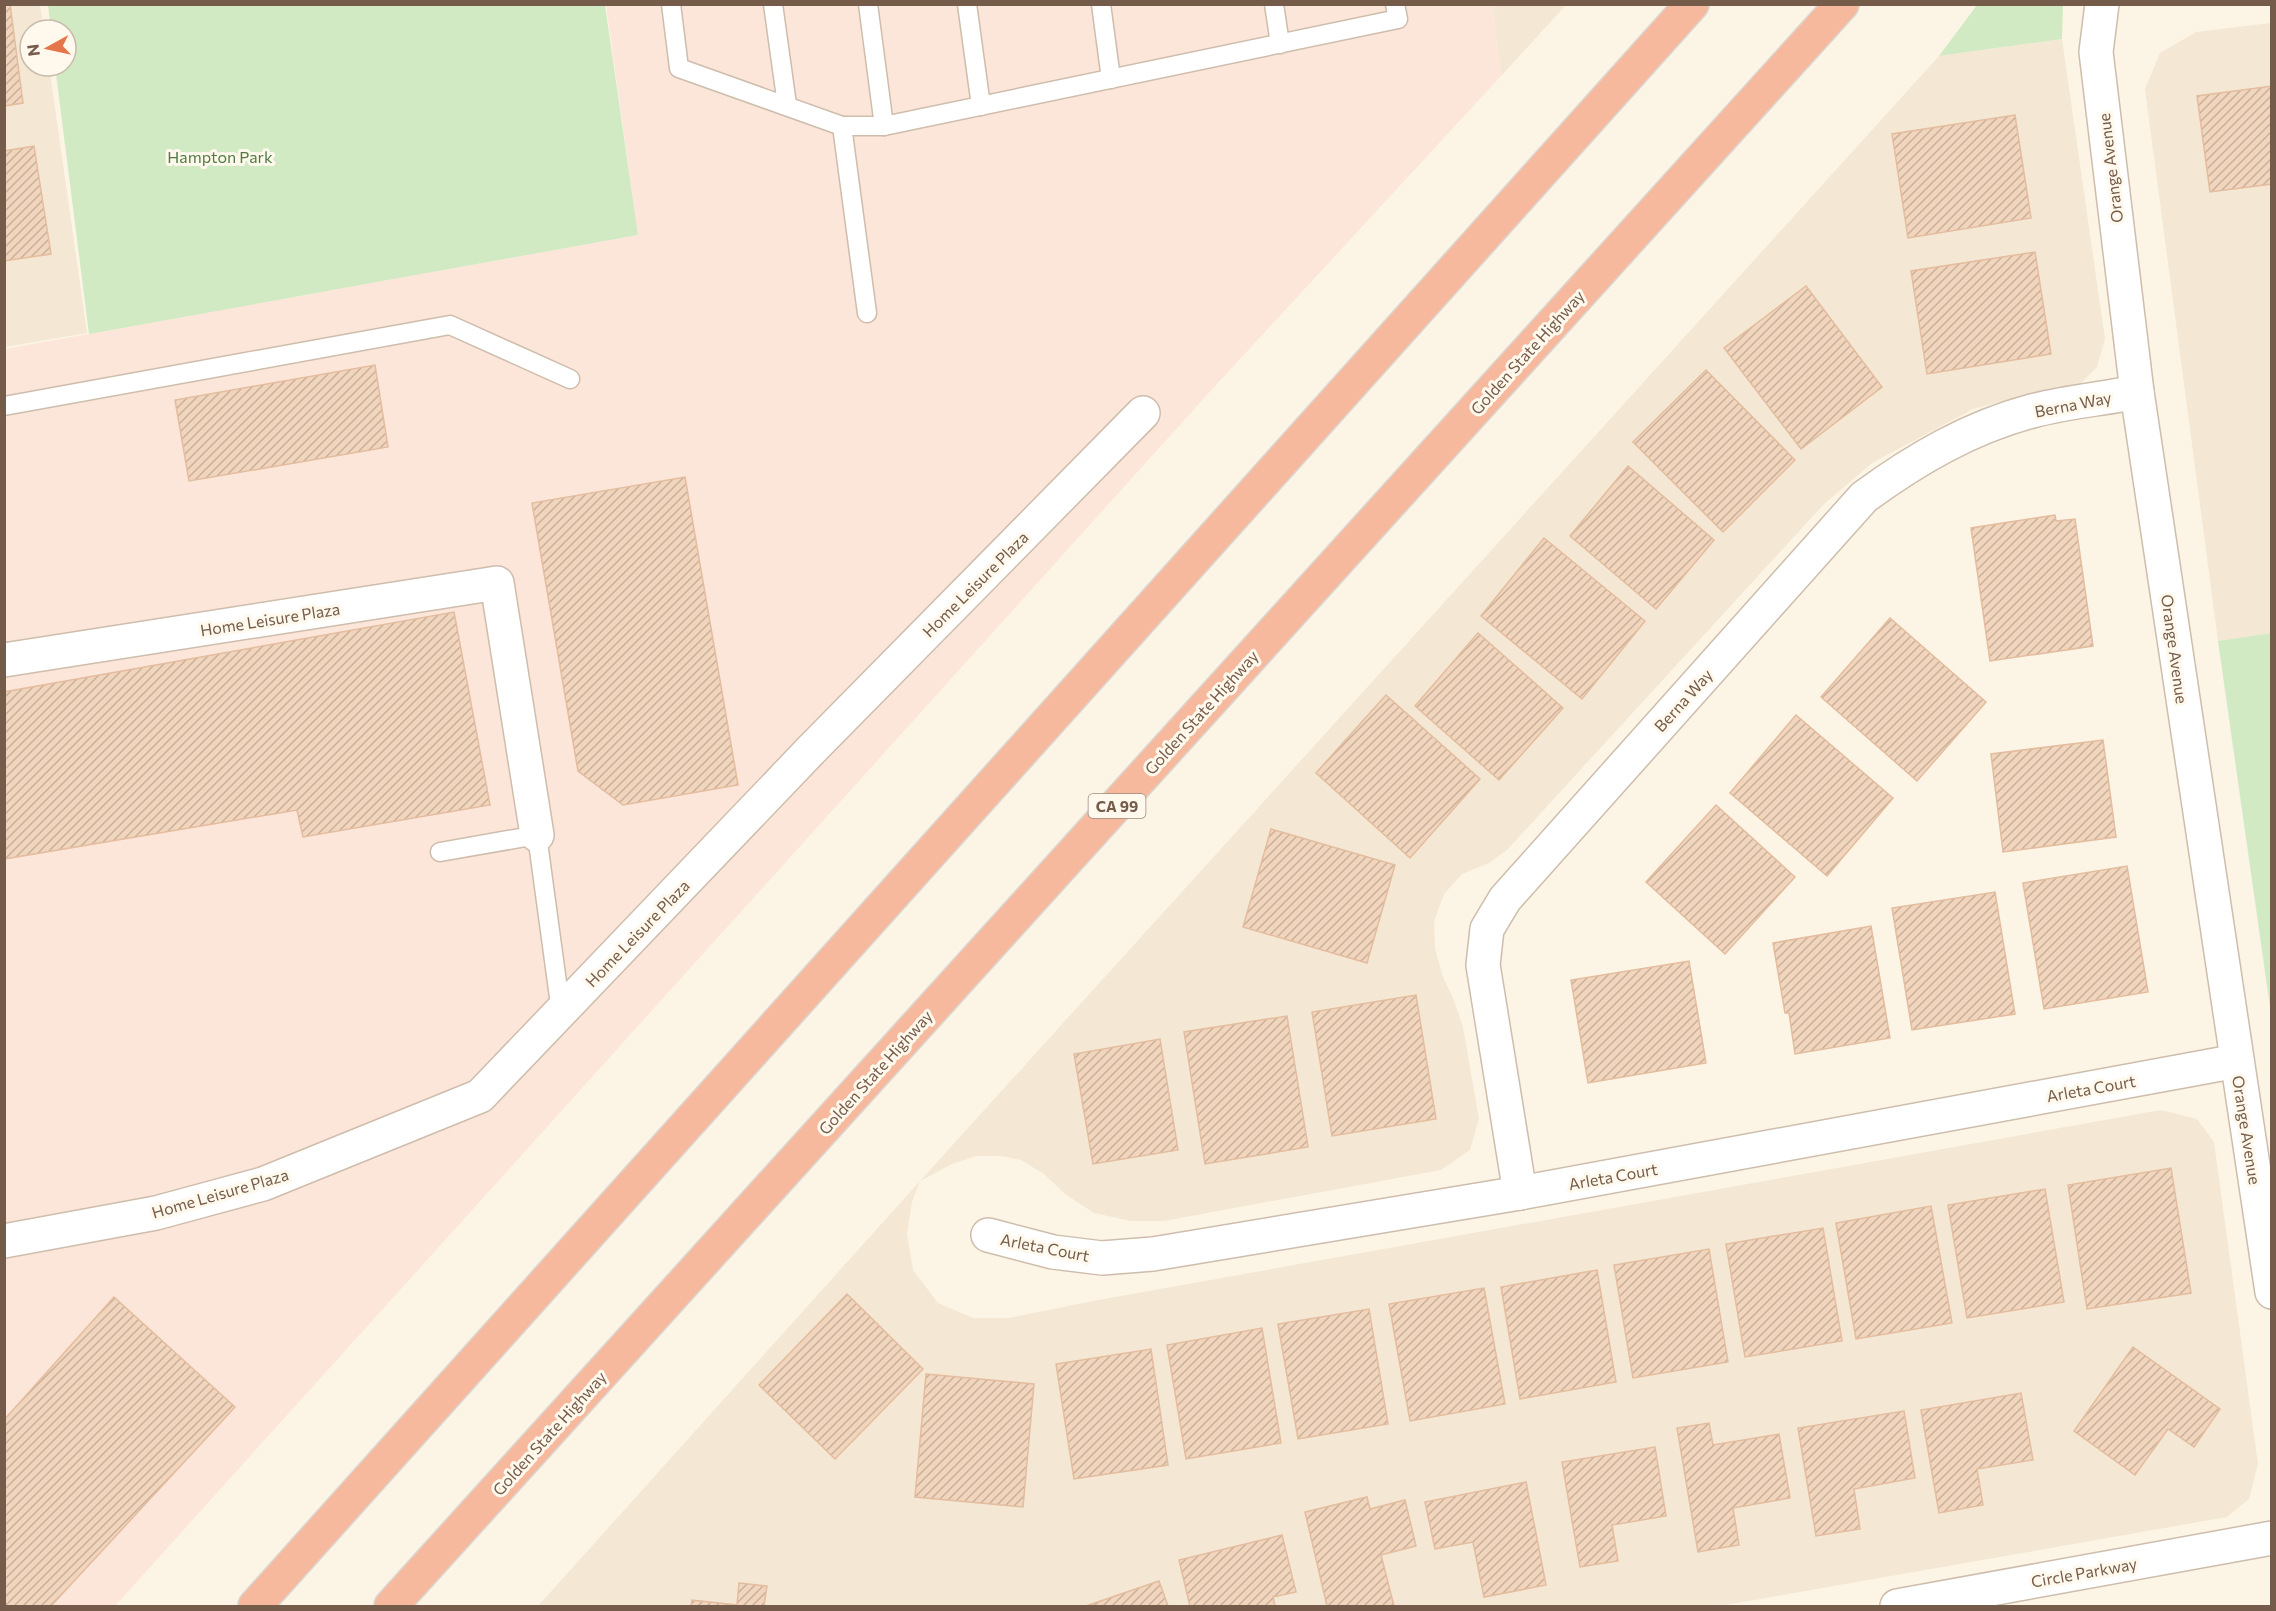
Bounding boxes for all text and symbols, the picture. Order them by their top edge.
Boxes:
north arrow [18,18,78,78]
text: N [22,43,43,57]
street label: Orange Avenue [2094,112,2126,224]
park label: Hampton Park [167,147,273,166]
street label: Golden State Highway [1466,286,1588,418]
street label: Berna Way [2033,387,2113,421]
street label: Home Leisure Plaza [918,527,1032,641]
street label: Orange Avenue [2158,593,2192,705]
street label: Home Leisure Plaza [199,599,341,639]
street label: Golden State Highway [1140,646,1262,778]
street label: Berna Way [1650,665,1716,735]
road number: CA 99 [1088,794,1146,818]
street label: Home Leisure Plaza [581,876,693,990]
street label: Golden State Highway [814,1006,936,1138]
street label: Arleta Court [2045,1071,2138,1105]
street label: Orange Avenue [2229,1074,2265,1186]
street label: Arleta Court [1567,1159,1660,1193]
street label: Home Leisure Plaza [149,1164,291,1222]
street label: Arleta Court [999,1229,1092,1265]
street label: Golden State Highway [488,1367,610,1499]
street label: Circle Parkway [2030,1553,2138,1591]

